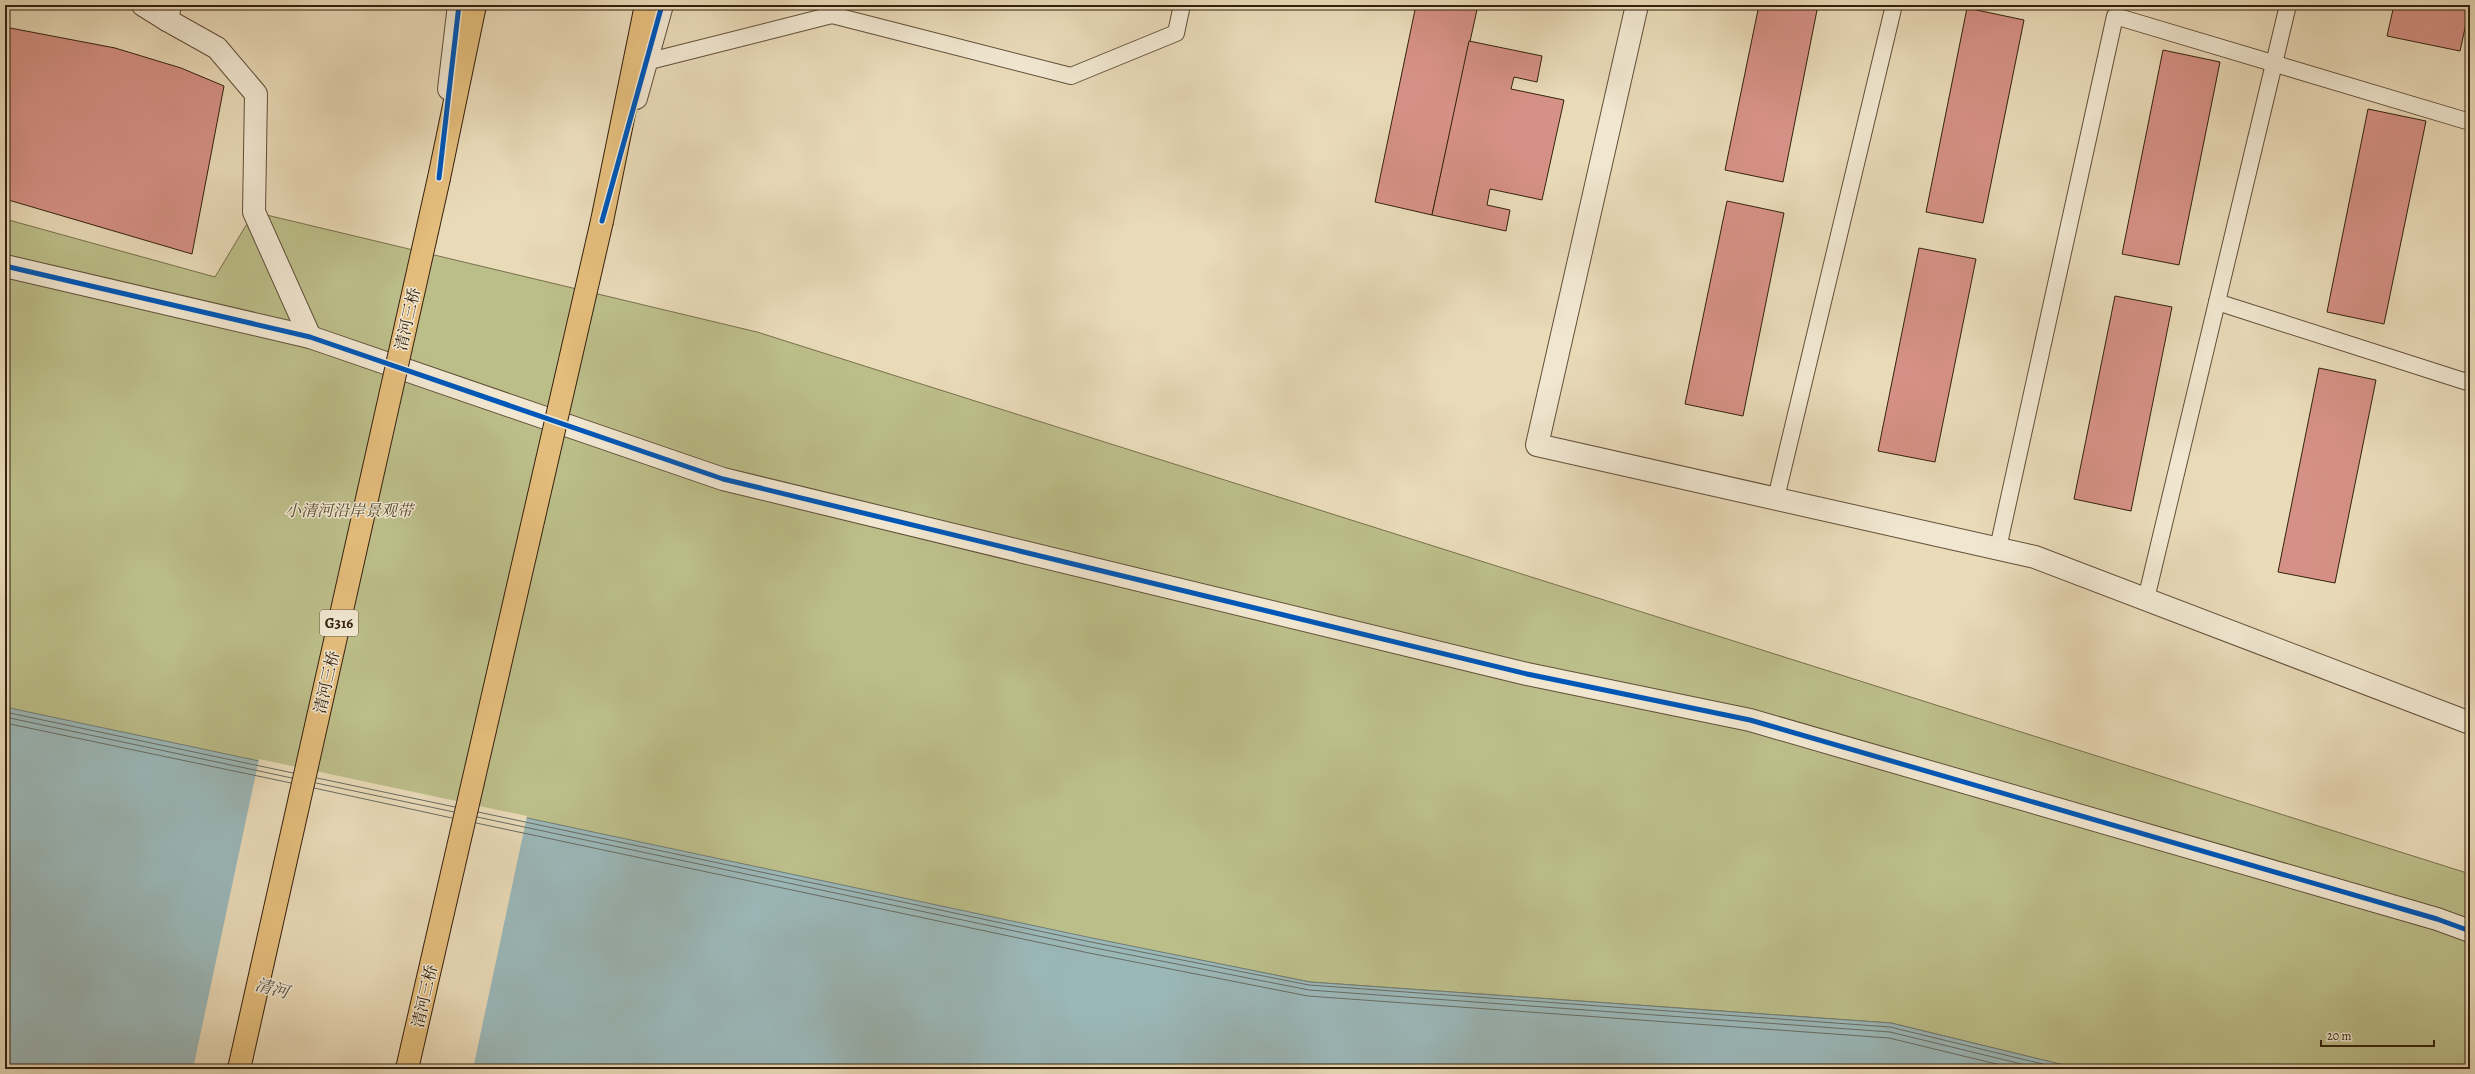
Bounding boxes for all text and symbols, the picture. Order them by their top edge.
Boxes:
street label: 清河三桥 [390,286,426,353]
park label: 小清河沿岸景观带 [285,500,416,522]
road number: G316 [320,610,358,636]
street label: 清河三桥 [309,649,345,716]
street label: 清河三桥 [407,963,443,1030]
water label: 清河 [252,973,294,1005]
scale bar [2321,1022,2434,1048]
text: 20 m [2327,1028,2351,1044]

